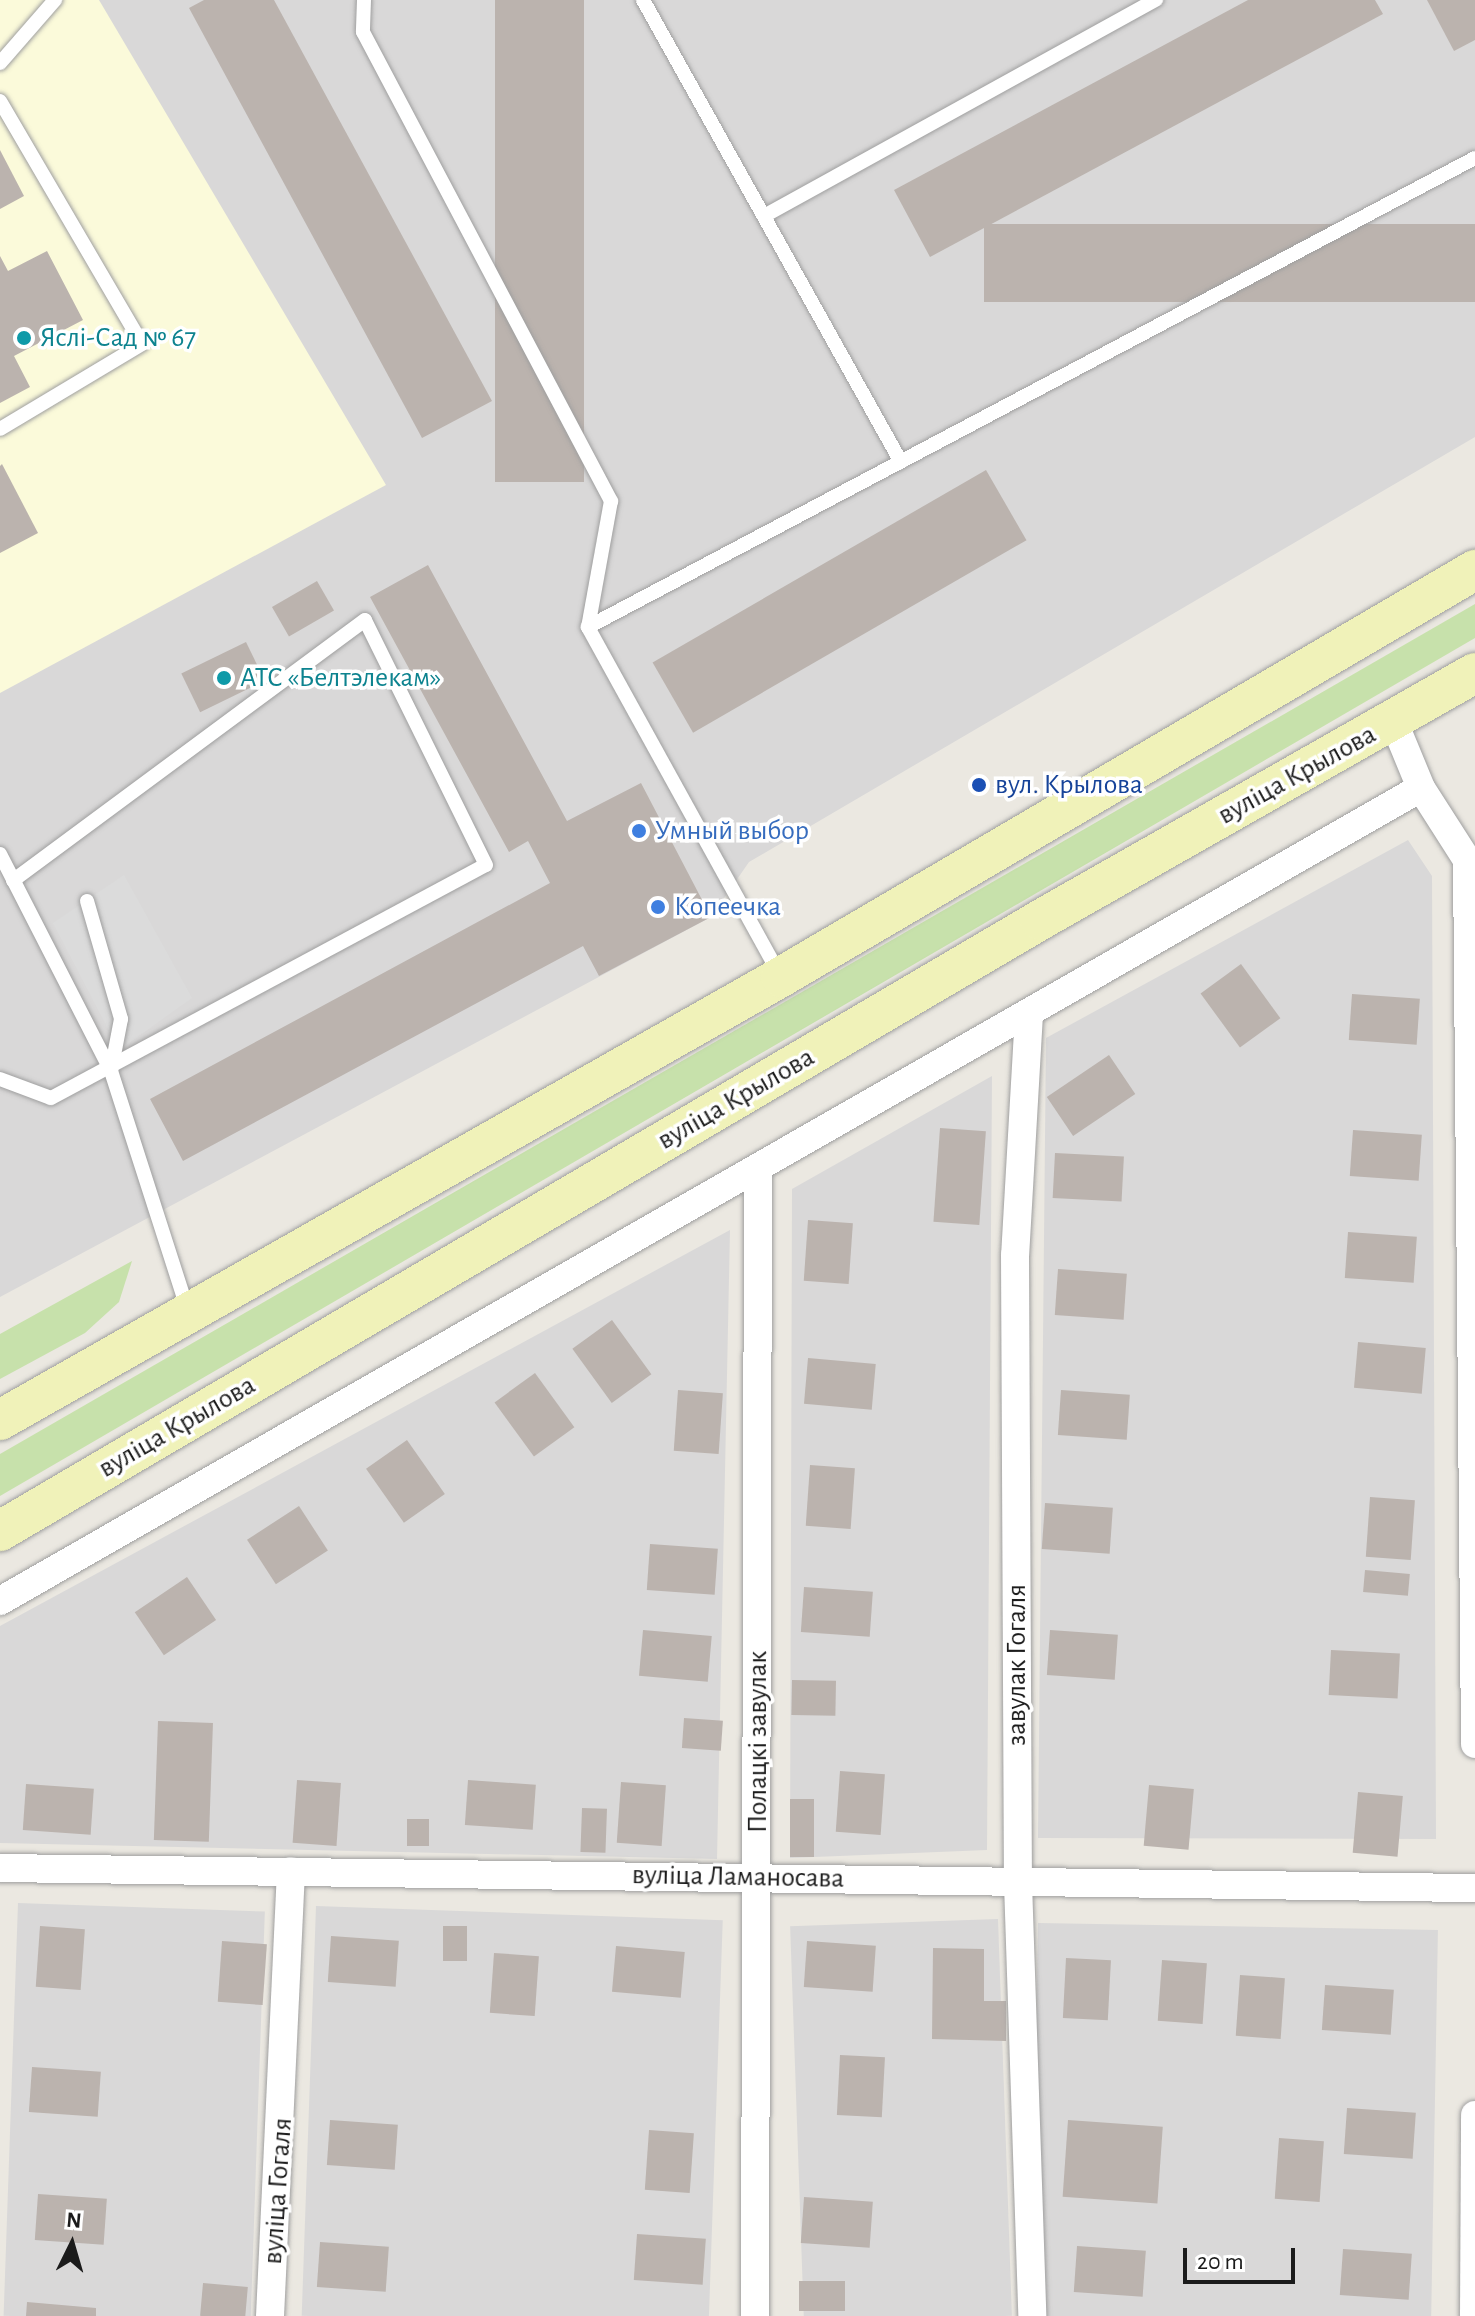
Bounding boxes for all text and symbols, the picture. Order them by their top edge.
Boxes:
place label: Яслі-Сад № 67 [40,321,196,355]
marker: Яслі-Сад № 67 [15,329,33,347]
place label: АТС «Белтэлекам» [240,661,441,695]
marker: АТС «Белтэлекам» [215,669,233,687]
street label: вуліца Крылова [1212,718,1382,832]
place label: вул. Крылова [995,768,1143,802]
marker: вул. Крылова [970,776,988,794]
place label: Умный выбор [655,814,809,848]
marker: Умный выбор [630,822,648,840]
place label: Копеечка [674,890,781,924]
marker: Копеечка [649,898,667,916]
street label: вуліца Крылова [652,1041,820,1157]
street label: вуліца Крылова [93,1369,261,1485]
street label: завулак Гогаля [1000,1584,1034,1746]
street label: Полацкі завулак [741,1651,775,1833]
street label: вуліца Ламаносава [632,1858,844,1896]
street label: вуліца Гогаля [256,2116,300,2266]
north arrow [32,2204,112,2284]
text: N [66,2208,83,2232]
scale bar [1187,2232,1299,2282]
text: 20 m [1197,2250,1244,2274]

